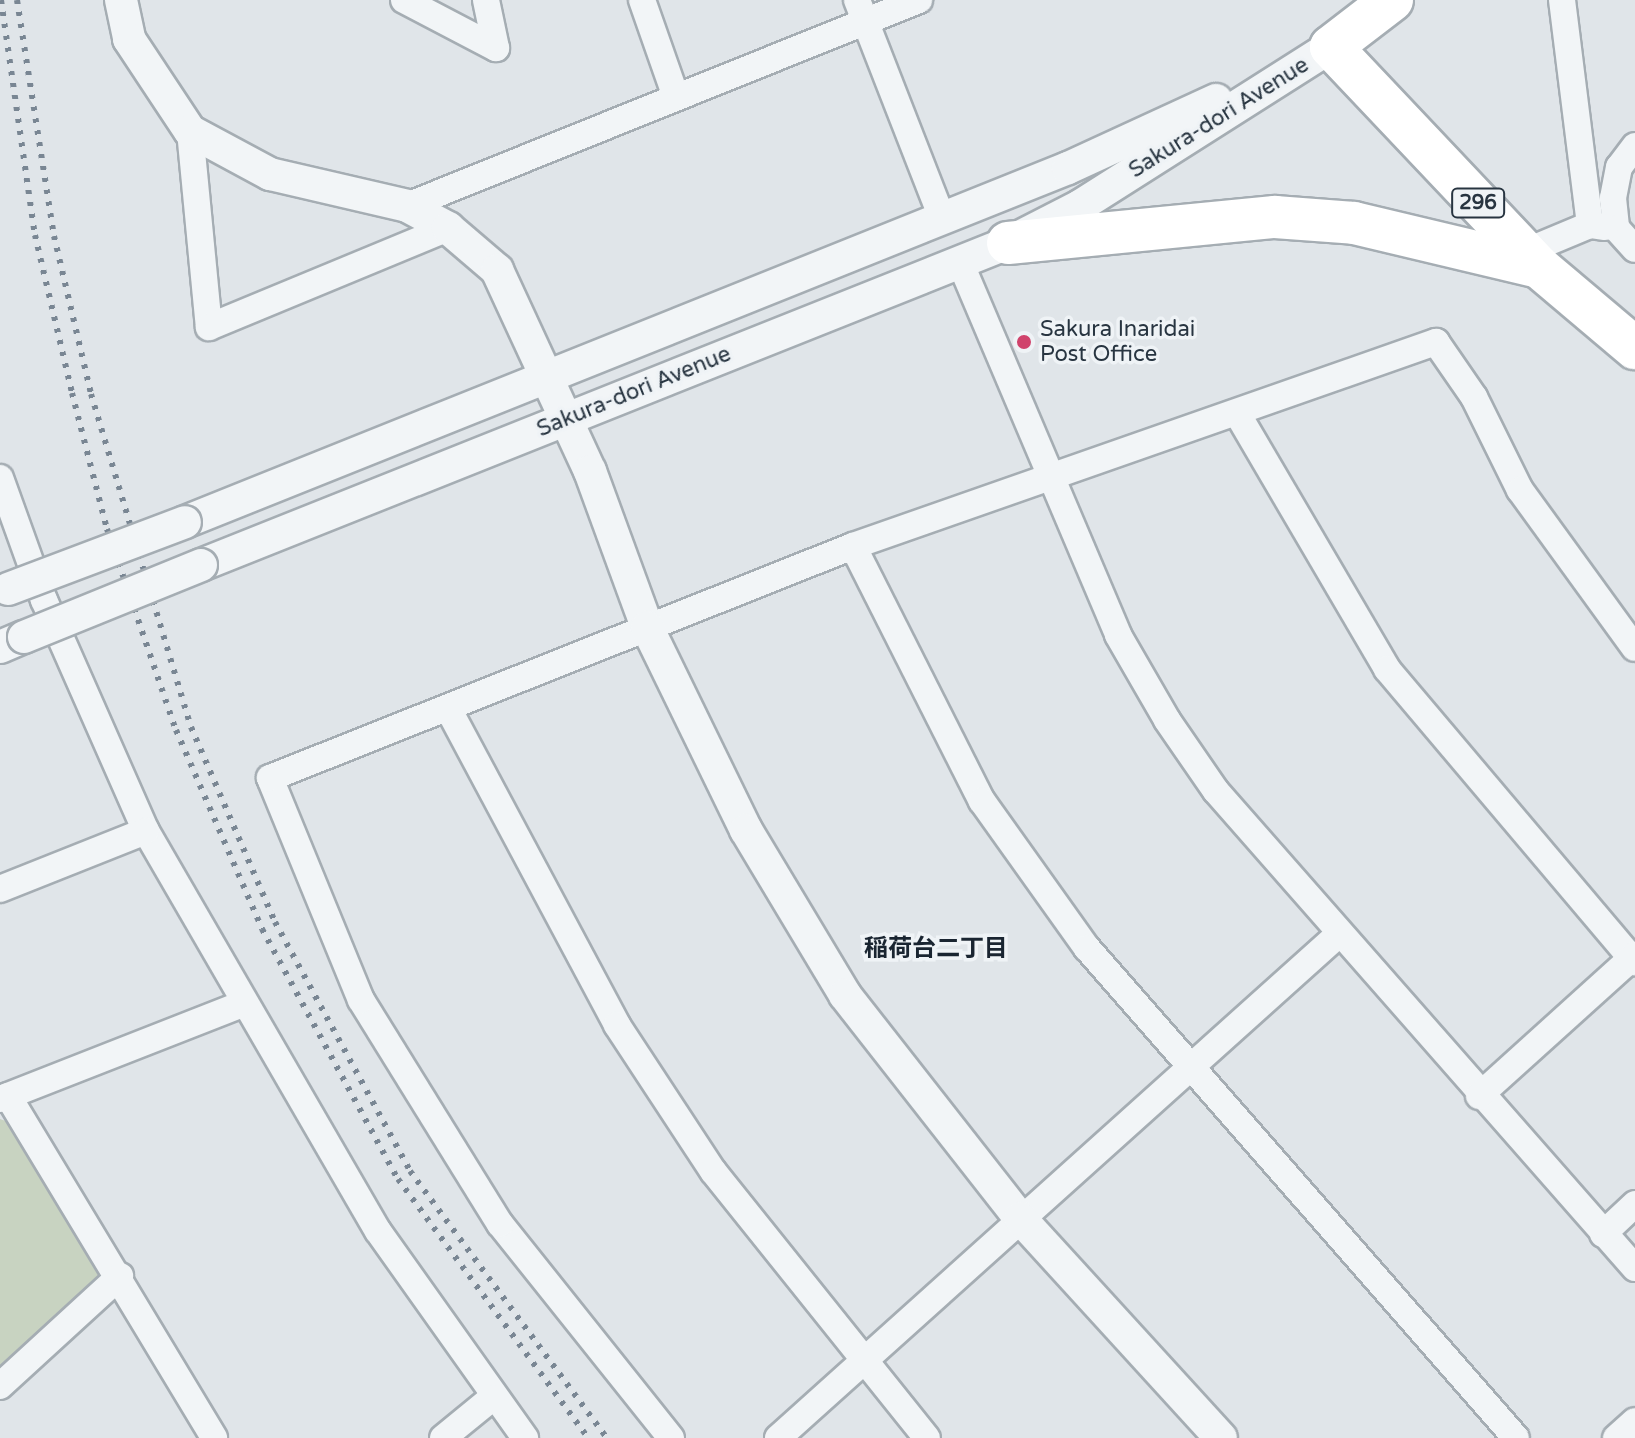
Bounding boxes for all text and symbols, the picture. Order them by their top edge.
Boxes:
street label: Sakura-dori Avenue [1124,52,1314,184]
road number: 296 [1450,187,1506,219]
place label: Sakura Inaridai Post Office [1040,316,1195,368]
marker: Sakura Inaridai Post Office [1015,333,1033,351]
street label: Sakura-dori Avenue [533,341,735,443]
district label: 稲荷台二丁目 [864,935,1008,963]

